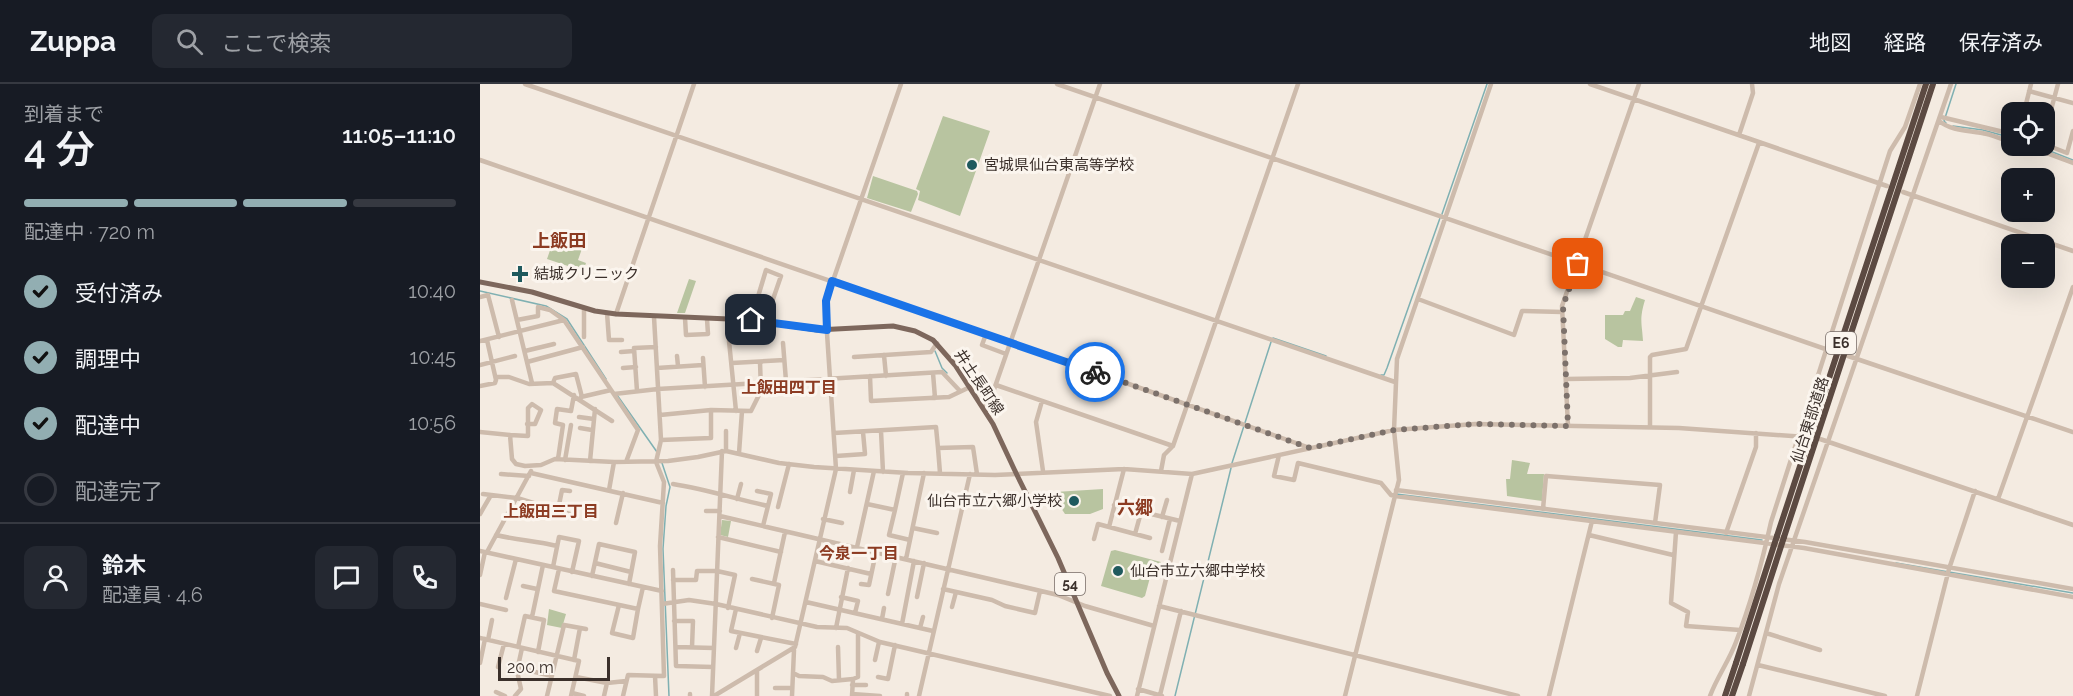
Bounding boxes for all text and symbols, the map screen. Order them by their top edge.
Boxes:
search box [152,14,572,68]
text: Zuppa [30,25,116,58]
icon: search [173,25,206,58]
text: ここで検索 [221,30,331,56]
text: 地図 [1809,30,1851,55]
text: 経路 [1884,30,1926,55]
text: 保存済み [1959,30,2043,55]
text: 到着まで [24,102,104,126]
map controls [2001,102,2055,288]
button: locate [2001,102,2055,156]
text: 11:05–11:10 [342,122,456,148]
text: 4 分 [24,126,95,172]
place label: 宮城県仙台東高等学校 [984,156,1134,174]
marker: 宮城県仙台東高等学校 [965,158,979,172]
button: + [2001,168,2055,222]
text: 配達中 · 720 m [24,220,155,244]
district label: 上飯田 [532,230,586,251]
button: − [2001,234,2055,288]
pin [1552,238,1603,289]
icon: bag [1561,247,1594,280]
marker: 結城クリニック [511,265,529,283]
place label: 結城クリニック [534,265,639,283]
icon: check [24,275,57,308]
text: 10:40 [408,279,456,303]
text: 受付済み [75,280,163,306]
pin [725,294,776,345]
icon: home [734,303,767,336]
road number: E6 [1826,332,1856,354]
icon: check [24,341,57,374]
courier [1065,342,1125,402]
text: 10:45 [410,345,456,369]
text: 調理中 [75,346,141,372]
street label: 井土長町線 [951,346,1007,418]
icon: bike [1079,356,1112,389]
street label: 仙台東部道路 [1788,374,1832,466]
district label: 上飯田四丁目 [741,378,837,397]
icon: check [24,407,57,440]
text: 10:56 [408,411,456,435]
text: 配達中 [75,412,141,438]
text: 配達完了 [75,478,163,504]
place label: 仙台市立六郷小学校 [927,492,1062,510]
marker: 仙台市立六郷小学校 [1067,494,1081,508]
district label: 六郷 [1117,497,1153,518]
district label: 上飯田三丁目 [503,502,599,521]
district label: 今泉一丁目 [819,544,899,563]
button: person [24,546,87,609]
button: chat [315,546,378,609]
button: phone [393,546,456,609]
text: 鈴木 [102,552,146,578]
place label: 仙台市立六郷中学校 [1130,562,1265,580]
marker: 仙台市立六郷中学校 [1111,564,1125,578]
road number: 54 [1055,573,1085,595]
text: 配達員 · 4.6 [102,583,203,607]
scale bar [498,654,610,682]
text: 200 m [507,658,554,677]

